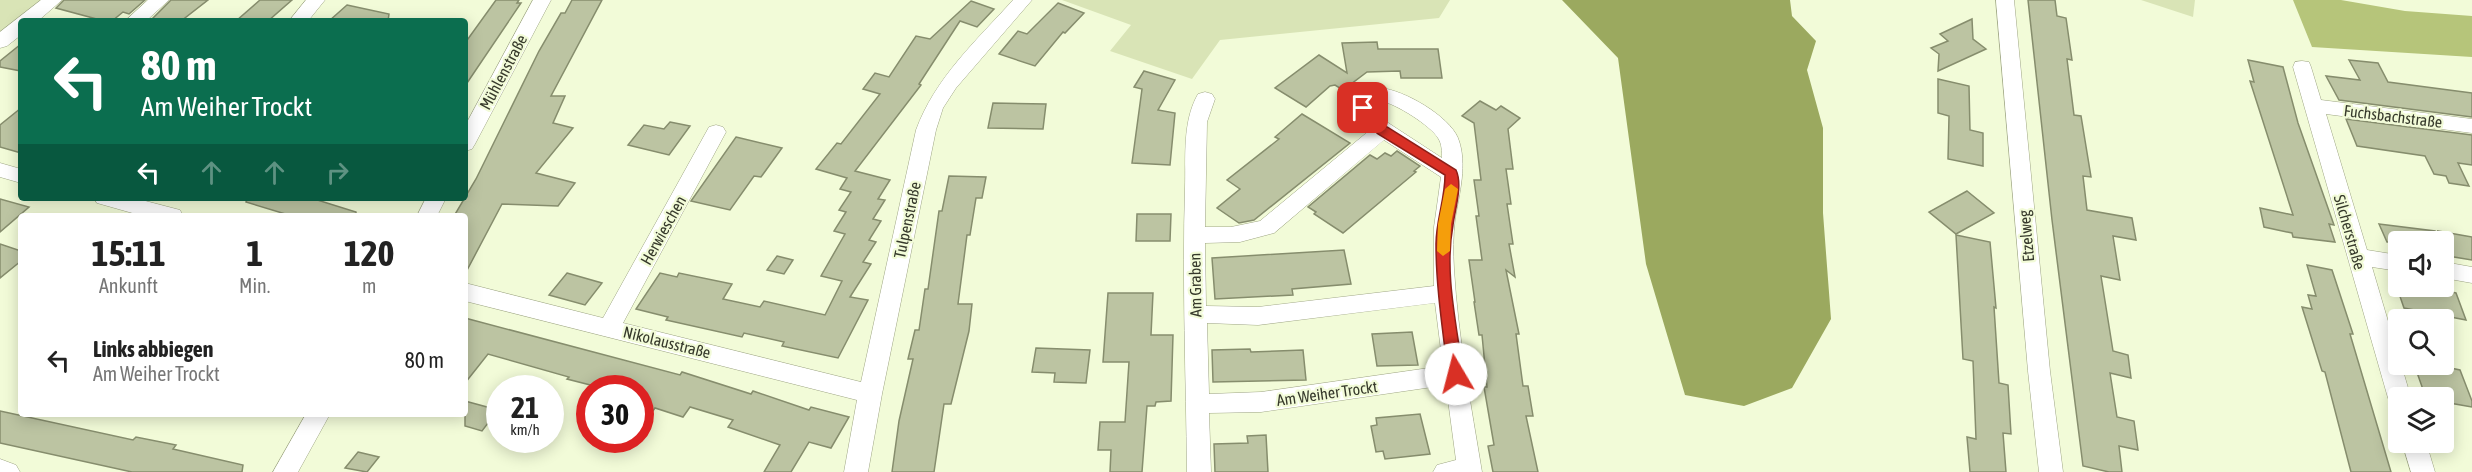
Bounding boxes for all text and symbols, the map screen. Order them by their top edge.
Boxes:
street label: Mühlenstraße [476,31,530,113]
text: 80 m [141,41,216,89]
icon: left [42,42,120,120]
pin [1337,82,1388,133]
text: Am Weiher Trockt [141,91,312,122]
icon: arrive [1346,91,1379,124]
street label: Fuchsbachstraße [2343,101,2443,131]
icon: left [132,156,165,189]
icon: ahead [195,156,228,189]
icon: ahead [258,156,291,189]
icon: right [321,156,354,189]
street label: Tulpenstraße [890,180,925,260]
street label: Herwieschen [637,192,689,268]
street label: Silcherstraße [2331,192,2369,272]
street label: Etzelweg [2015,209,2038,263]
map controls [2388,231,2454,453]
button: sound [2388,231,2454,297]
text: 15:11 [91,232,166,274]
text: 1 [246,232,263,274]
text: 120 [344,232,395,274]
street label: Am Graben [1185,253,1205,317]
text: Ankunft [99,274,158,297]
text: Min. [239,274,270,297]
text: m [362,274,376,297]
button: search [2388,309,2454,375]
street label: Nikolausstraße [622,322,712,362]
text: Links abbiegen [93,336,214,362]
position arrow [1424,342,1488,406]
icon: left [42,344,75,377]
text: 80 m [404,347,444,373]
text: Am Weiher Trockt [93,362,220,385]
speed limit sign: 30 [576,375,654,453]
street label: Am Weiher Trockt [1276,377,1379,409]
button: layers [2388,387,2454,453]
text: 21 [511,390,539,424]
text: km/h [510,421,540,438]

